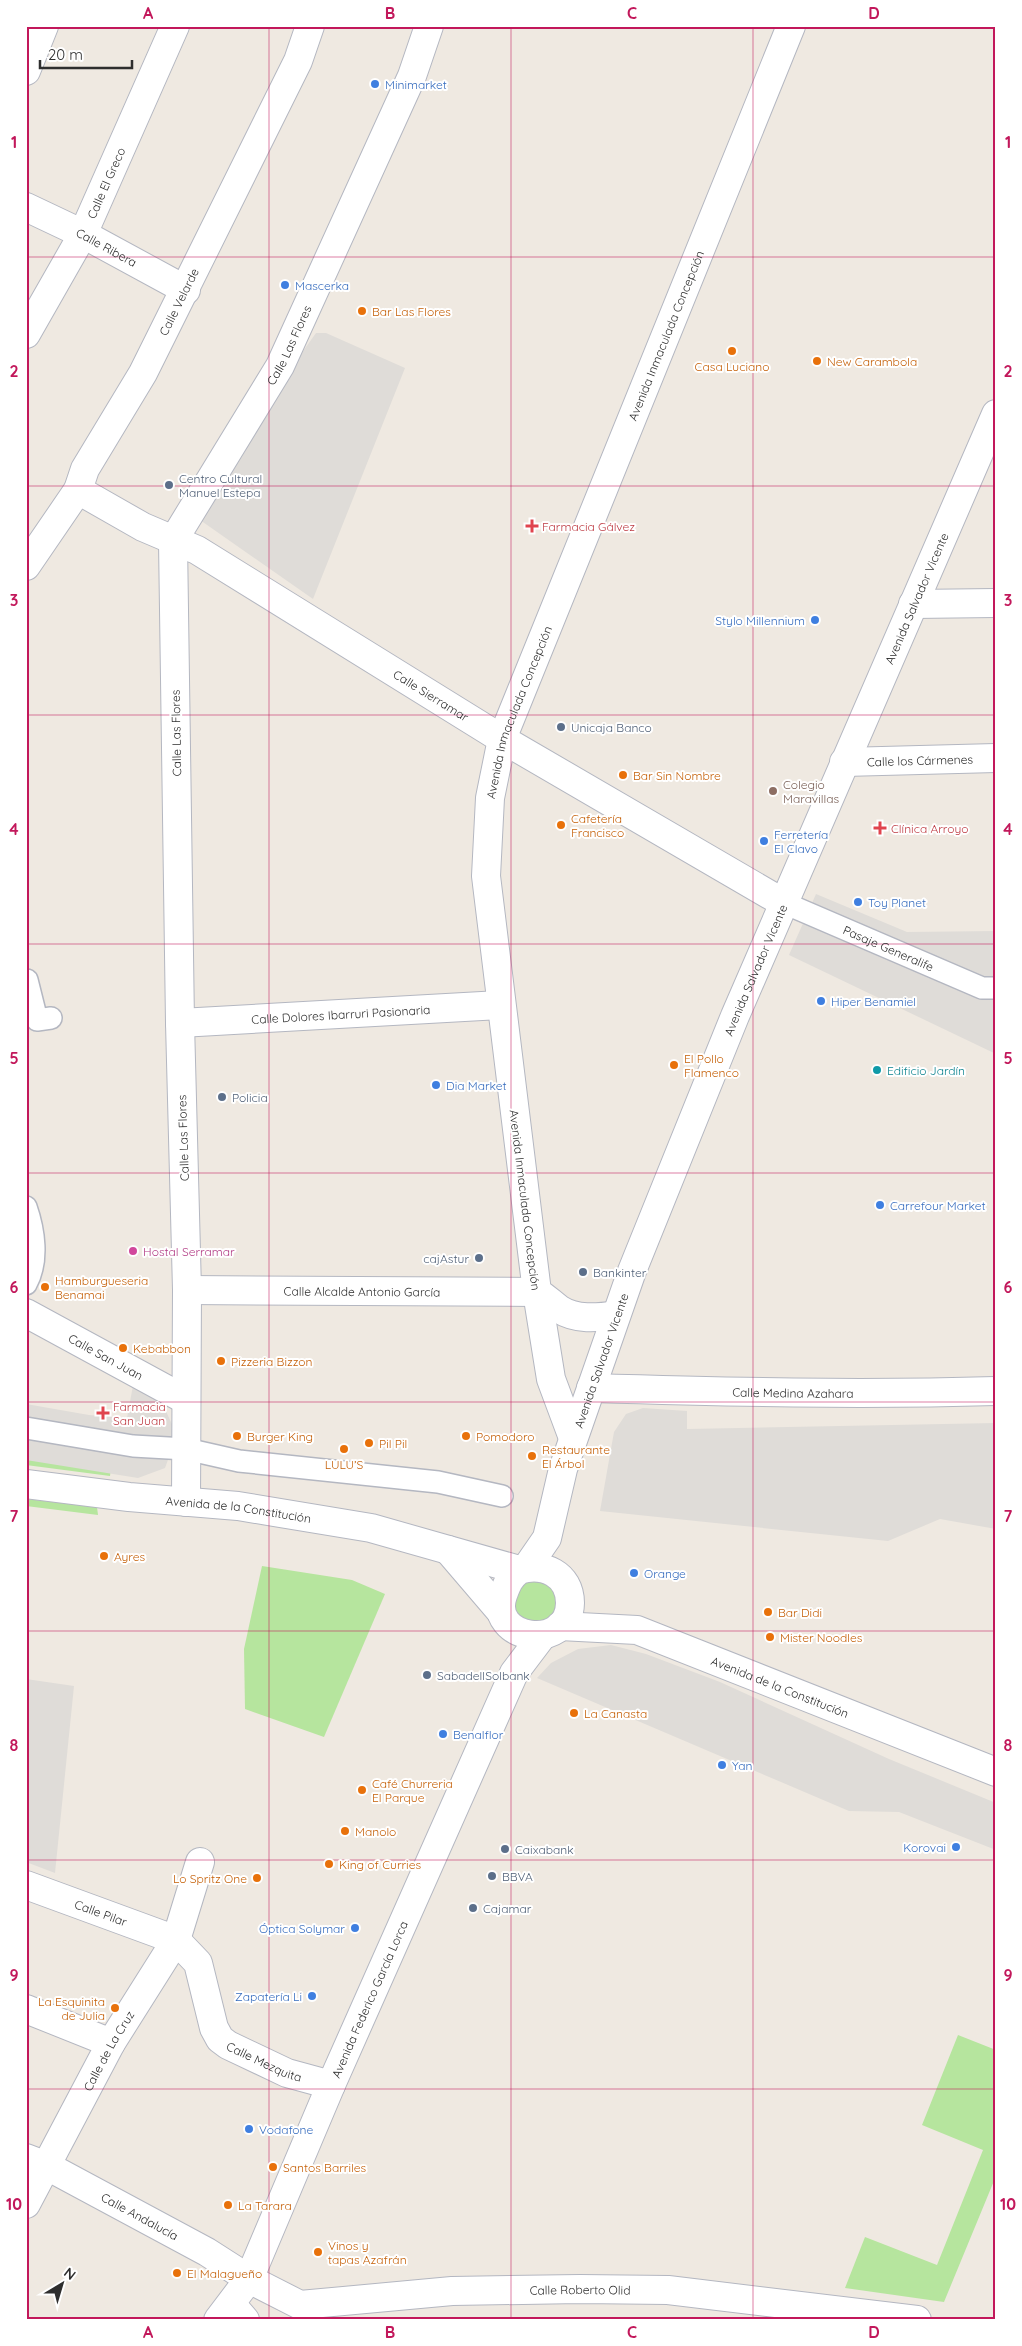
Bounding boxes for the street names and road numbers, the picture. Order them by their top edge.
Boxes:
street label: Calle El Greco [83,145,128,221]
street label: Calle Ribera [74,224,140,269]
street label: Avenida Inmaculada Concepción [624,248,707,423]
street label: Calle Velarde [155,265,202,338]
street label: Calle Las Flores [263,302,314,387]
street label: Avenida Salvador Vicente [881,530,951,666]
street label: Avenida Inmaculada Concepción [483,623,555,800]
street label: Calle Sierramar [391,666,472,724]
street label: Calle Las Flores [168,689,184,776]
street label: Calle los Cármenes [867,751,974,769]
street label: Avenida Salvador Vicente [720,902,790,1038]
street label: Pasaje Generalife [841,922,936,974]
street label: Calle Dolores Ibarruri Pasionaria [251,1001,431,1026]
street label: Calle Las Flores [174,1094,192,1182]
street label: Avenida Inmaculada Concepción [506,1109,544,1291]
street label: Calle Alcalde Antonio García [284,1283,440,1299]
street label: Avenida Salvador Vicente [570,1291,631,1430]
street label: Calle San Juan [66,1330,146,1383]
street label: Calle Medina Azahara [732,1384,854,1400]
street label: Avenida de la Constitución [165,1493,312,1526]
street label: Avenida de la Constitución [709,1653,851,1721]
street label: Calle Pilar [73,1896,130,1929]
street label: Avenida Federico García Lorca [328,1918,411,2080]
street label: Calle de La Cruz [80,2008,137,2093]
street label: Calle Mezquita [224,2038,304,2084]
street label: Calle Andalucía [99,2189,181,2243]
street label: Calle Roberto Olid [529,2281,631,2297]

